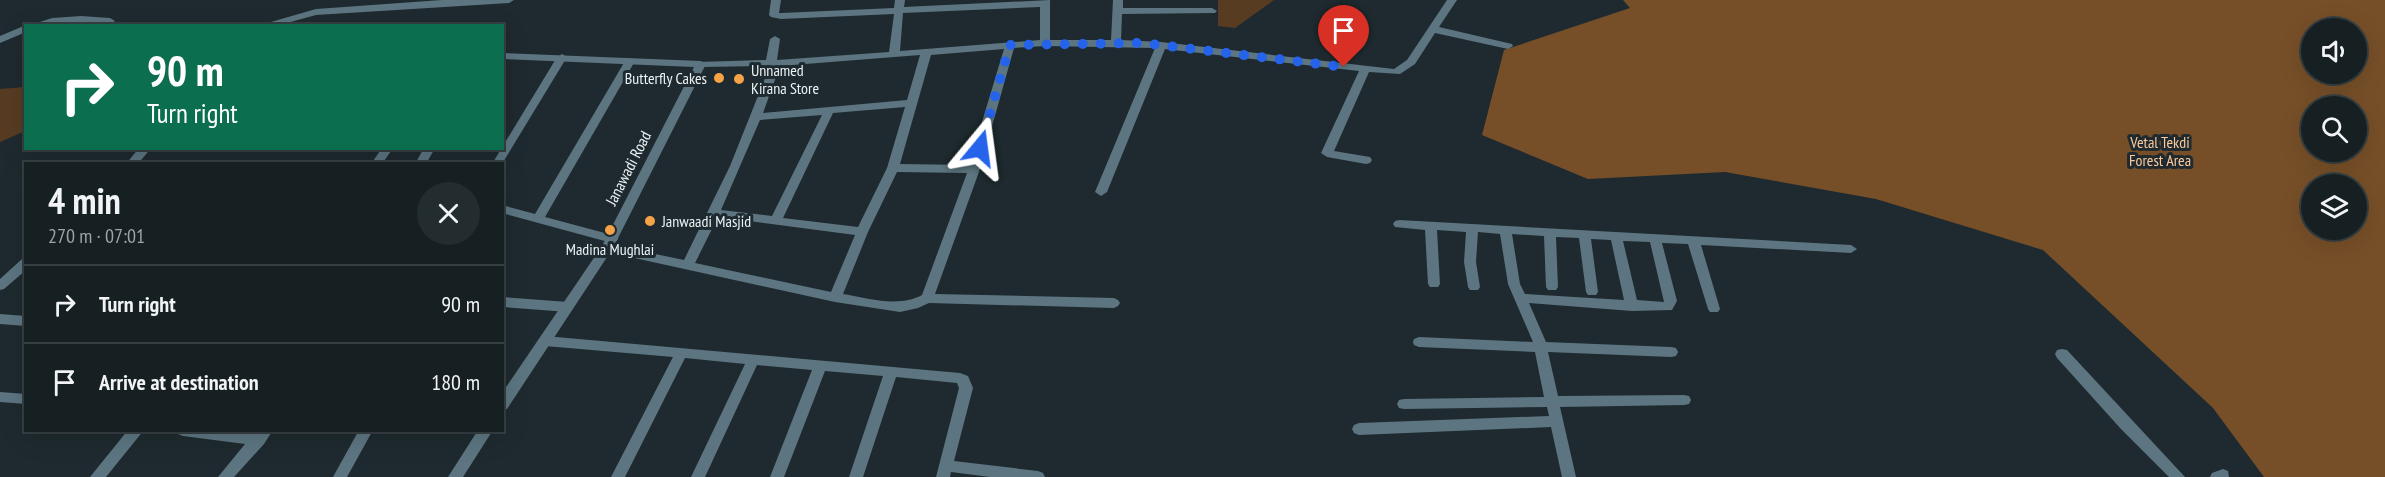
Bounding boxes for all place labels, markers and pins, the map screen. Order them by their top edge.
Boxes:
pin [1318,5,1369,67]
place label: Unnamed Kirana Store [751,60,819,98]
place label: Butterfly Cakes [625,68,707,88]
marker: Butterfly Cakes [712,71,726,85]
marker: Unnamed Kirana Store [732,72,746,86]
place label: Janwaadi Masjid [661,211,751,231]
marker: Janwaadi Masjid [643,214,657,228]
marker: Madina Mughlai [603,223,617,237]
place label: Madina Mughlai [566,239,654,259]

